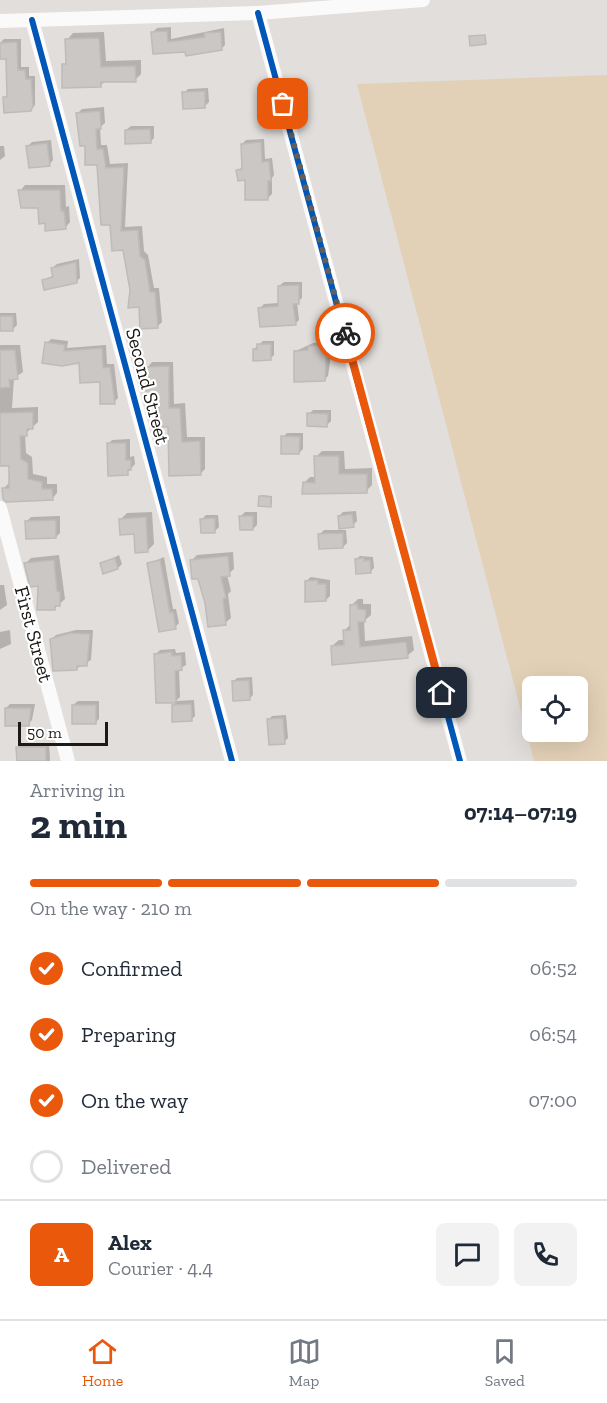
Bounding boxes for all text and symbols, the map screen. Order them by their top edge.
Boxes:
pin [257,78,308,129]
icon: bag [266,87,299,120]
courier [315,303,375,363]
icon: bike [329,317,362,350]
street label: Second Street [121,325,175,447]
street label: First Street [10,583,58,685]
pin [416,667,467,718]
icon: home [425,676,458,709]
map controls [522,676,588,742]
button: locate [522,676,588,742]
scale bar [18,719,108,746]
text: 50 m [27,723,62,742]
text: Arriving in [30,778,125,802]
text: 07:14–07:19 [464,799,577,826]
text: 2 min [30,801,127,848]
text: On the way · 210 m [30,896,192,920]
icon: check [30,952,63,985]
text: Confirmed [81,955,182,982]
text: 06:52 [530,956,577,980]
icon: check [30,1018,63,1051]
text: Preparing [81,1021,176,1048]
text: 06:54 [529,1022,577,1046]
icon: check [30,1084,63,1117]
text: On the way [81,1087,188,1114]
text: 07:00 [529,1088,577,1112]
text: Delivered [81,1153,171,1180]
button: chat [436,1223,499,1286]
button: phone [514,1223,577,1286]
text: Alex [108,1229,152,1256]
text: A [54,1241,69,1268]
text: Courier · 4.4 [108,1256,213,1280]
tab: Home [82,1335,123,1390]
tab: Map [288,1335,321,1390]
tab: Saved [485,1335,525,1390]

